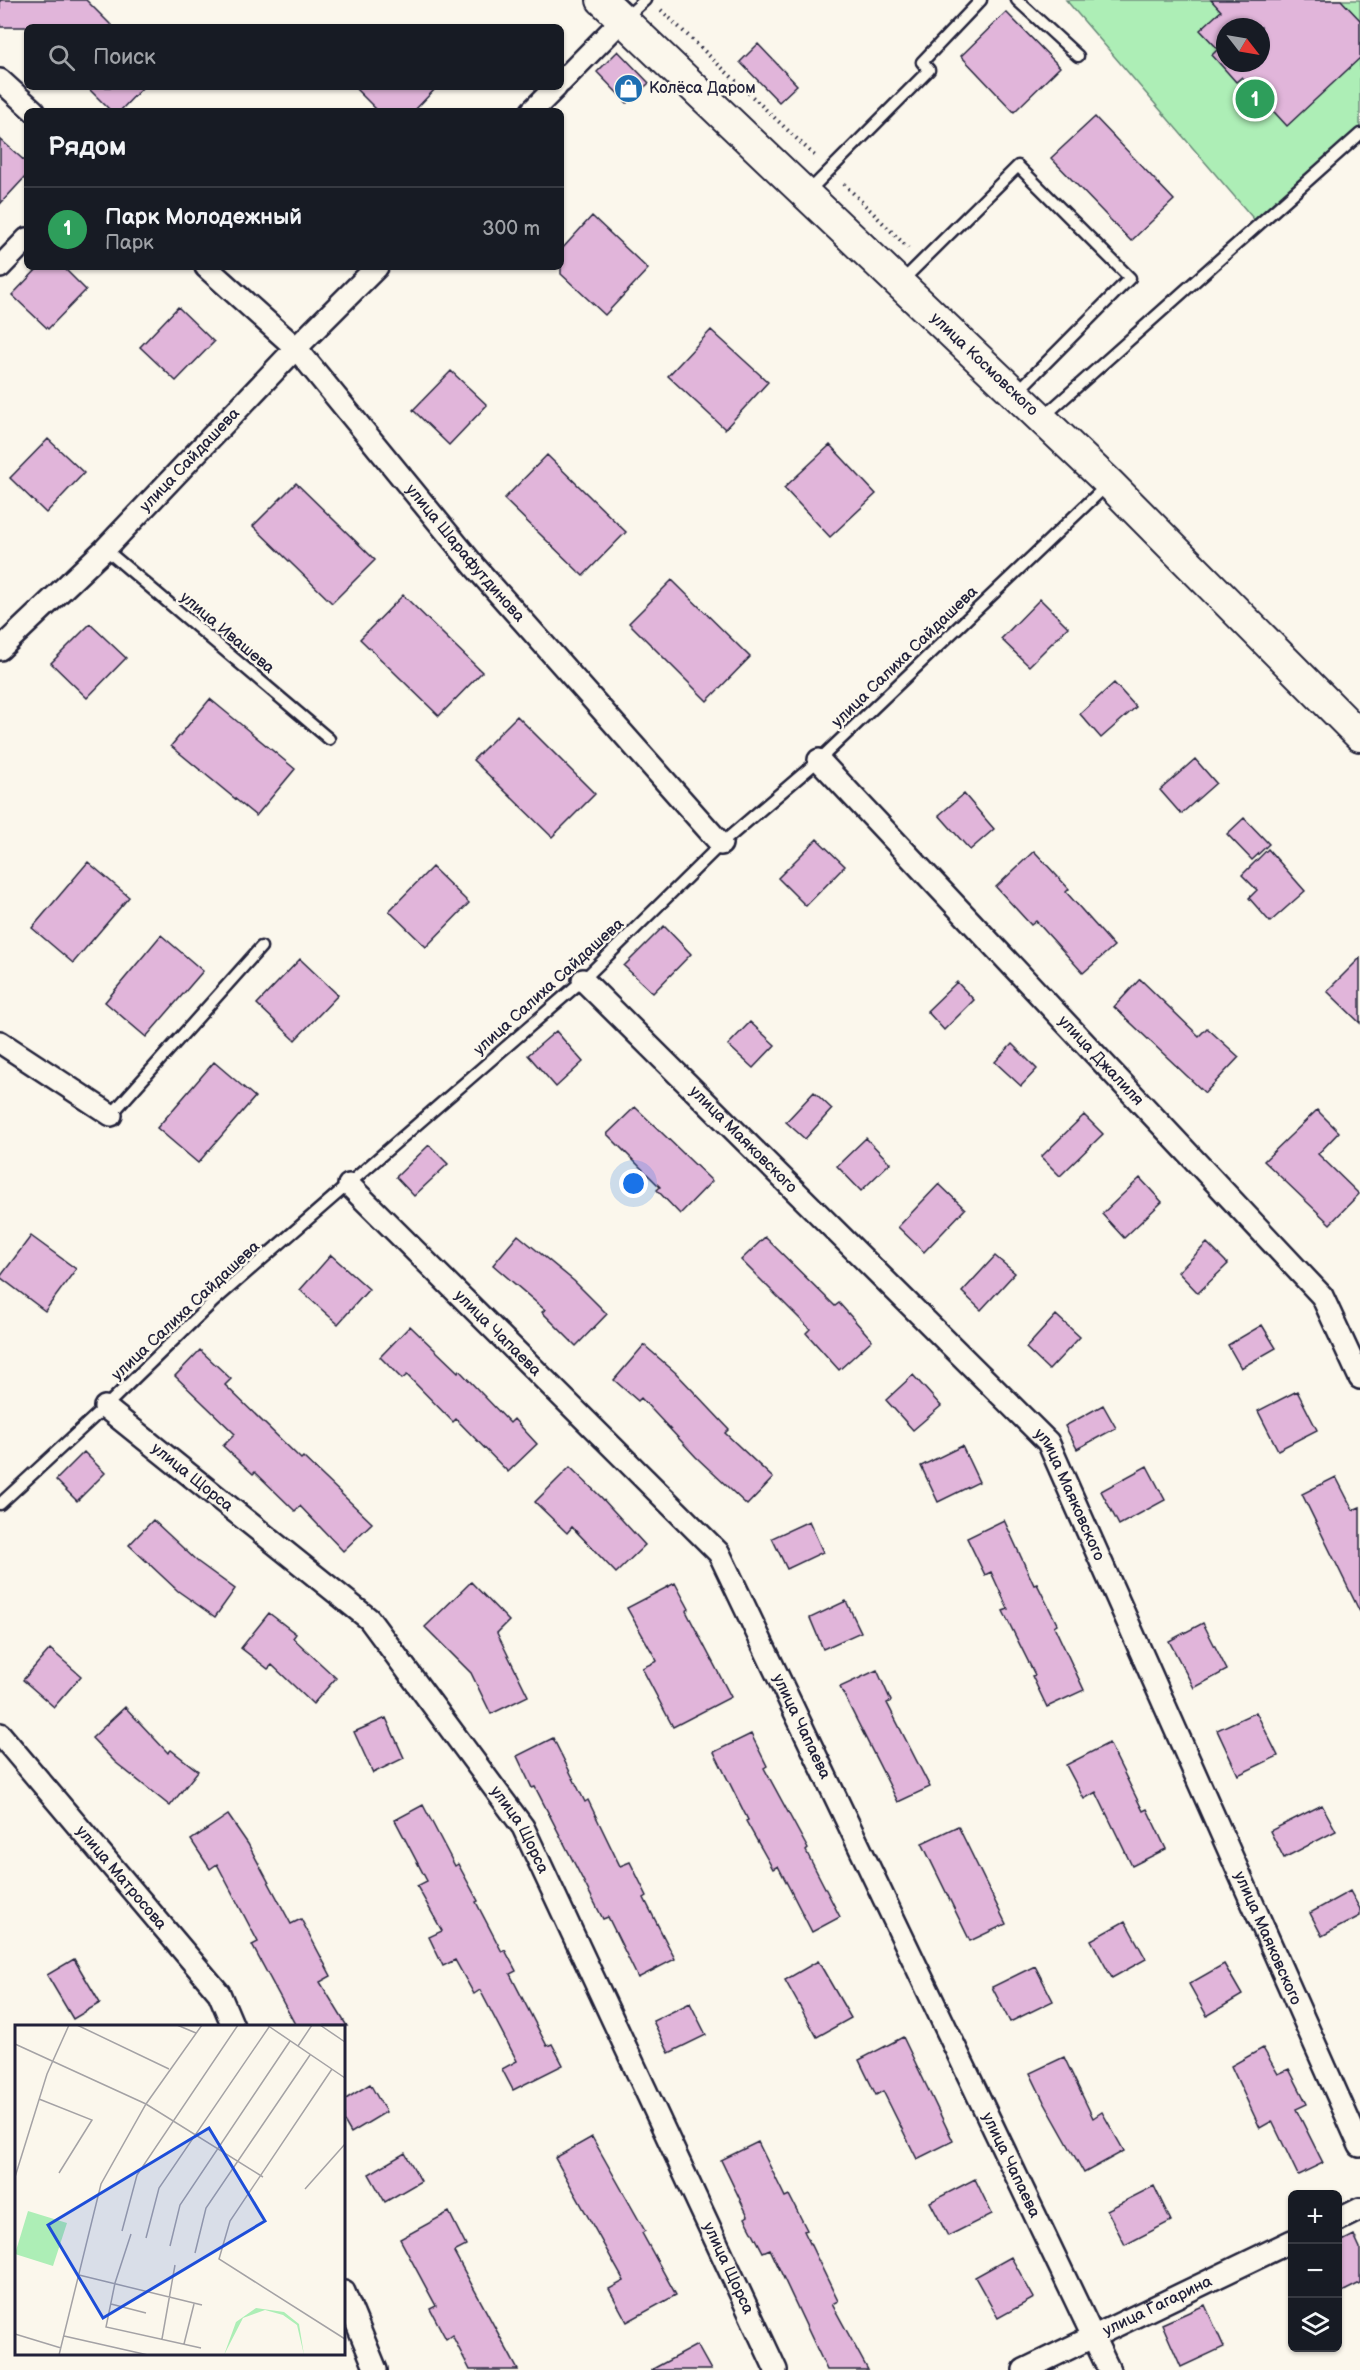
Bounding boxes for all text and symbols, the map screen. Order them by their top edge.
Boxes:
north arrow [1216,18,1270,72]
search box [24,24,564,90]
icon: search [45,41,78,74]
text: Поиск [93,44,156,71]
shop icon: Колёса Даром [612,72,644,104]
pin: 1 [1236,76,1274,122]
place label: Колёса Даром [649,79,756,98]
text: Рядом [48,132,126,163]
text: Парк Молодежный [105,204,302,231]
text: 1 [63,217,72,241]
text: 300 m [482,217,540,241]
text: Парк [105,231,154,255]
street label: улица Космовского [927,309,1042,420]
street label: улица Сайдашева [136,403,244,516]
street label: улица Шарафутдинова [402,480,529,626]
street label: улица Салиха Сайдашева [828,582,982,732]
street label: улица Ивашева [176,588,278,678]
street label: улица Салиха Сайдашева [470,914,628,1059]
street label: улица Джалиля [1054,1012,1148,1109]
street label: улица Маяковского [686,1082,801,1197]
your location [619,1169,648,1198]
street label: улица Салиха Сайдашева [108,1237,264,1385]
street label: улица Чапаева [451,1286,545,1380]
street label: улица Маяковского [1030,1424,1109,1563]
street label: улица Щорса [148,1439,237,1516]
street label: улица Чапаева [769,1671,835,1783]
street label: улица Щорса [486,1782,553,1877]
street label: улица Матросова [72,1822,171,1934]
street label: улица Маяковского [1230,1868,1306,2008]
inset map [15,2025,345,2355]
street label: улица Чапаева [978,2109,1045,2221]
map controls [1288,2190,1342,2352]
button: + [1288,2190,1342,2244]
street label: улица Щорса [699,2219,758,2317]
button: − [1288,2244,1342,2298]
street label: улица Гагарина [1100,2271,1215,2340]
button: layers [1288,2298,1342,2352]

